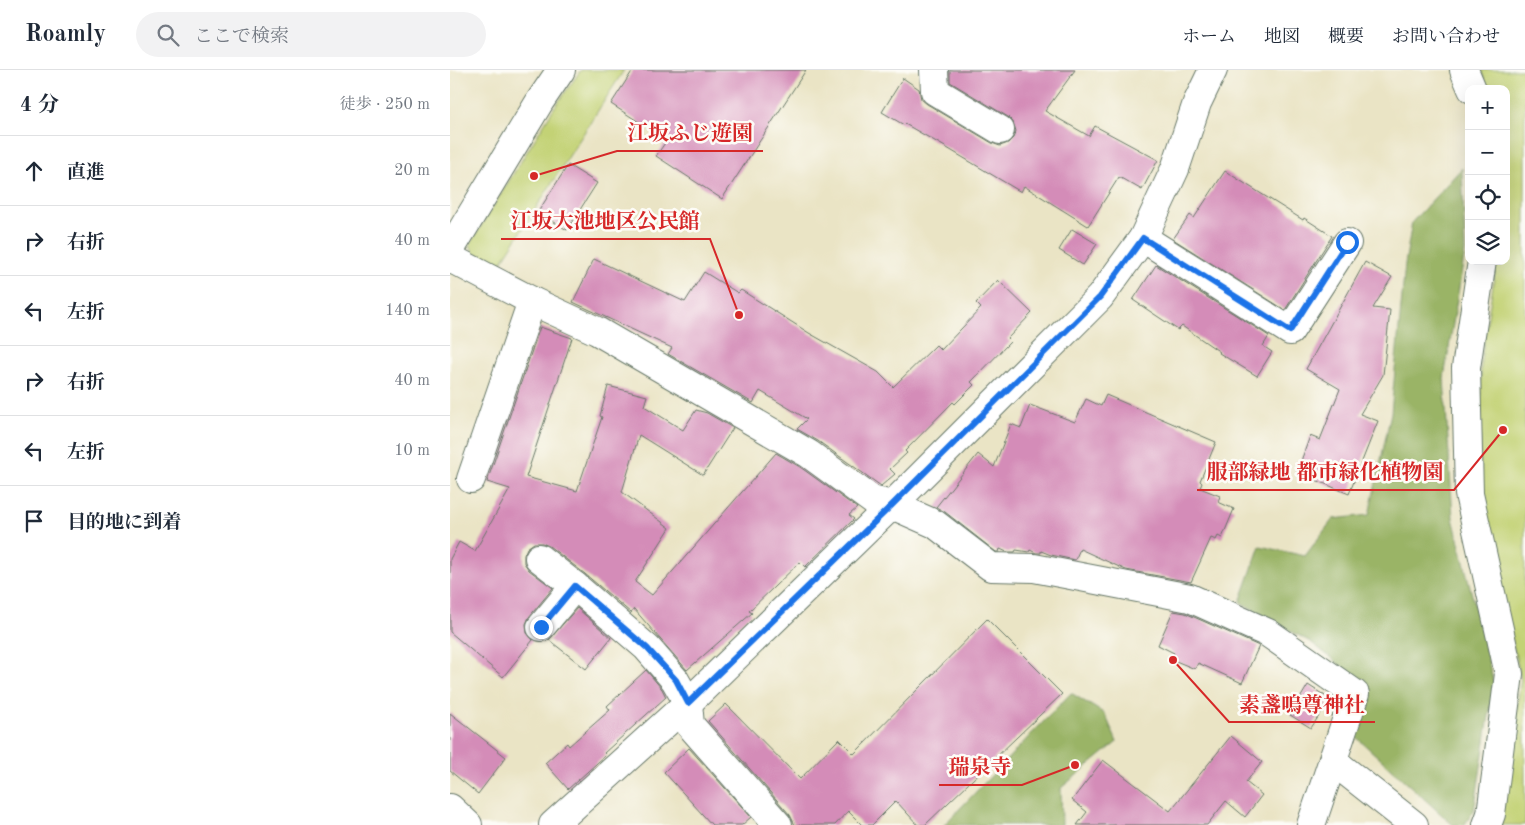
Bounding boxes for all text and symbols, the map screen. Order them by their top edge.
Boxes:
search box [136,12,486,57]
icon: search [154,21,182,49]
text: Roamly [25,23,106,47]
text: ここで検索 [194,28,289,47]
text: ホーム [1182,28,1236,46]
text: 地図 [1264,28,1300,46]
text: 概要 [1328,28,1364,46]
text: お問い合わせ [1392,28,1500,46]
map controls [1465,85,1510,265]
button: + [1465,85,1510,130]
text: 4 分 [20,95,59,116]
text: 徒歩 · 250 m [340,97,430,113]
callout: 江坂ふじ遊園 [617,115,763,151]
text: 江坂ふじ遊園 [627,121,753,145]
button: − [1465,130,1510,175]
icon: ahead [20,157,48,185]
text: 20 m [394,163,430,179]
text: 直進 [67,164,105,183]
button: locate [1465,175,1510,220]
callout: 江坂大池地区公民館 [501,203,710,239]
text: 江坂大池地区公民館 [511,209,700,233]
button: layers [1465,220,1510,265]
icon: right [20,227,48,255]
route start [1336,231,1359,254]
text: 40 m [394,233,430,249]
text: 右折 [67,234,105,253]
icon: left [20,297,48,325]
text: 140 m [385,303,430,319]
text: 左折 [67,304,105,323]
icon: right [20,367,48,395]
text: 40 m [394,373,430,389]
text: 右折 [67,374,105,393]
icon: left [20,437,48,465]
text: 10 m [394,443,430,459]
text: 左折 [67,444,105,463]
callout: 服部緑地 都市緑化植物園 [1197,454,1454,490]
text: 服部緑地 都市緑化植物園 [1207,461,1443,484]
icon: arrive [20,507,48,535]
text: 目的地に到着 [67,514,181,533]
route end [530,616,553,639]
callout: 素盞嗚尊神社 [1229,686,1375,722]
text: 素盞嗚尊神社 [1239,693,1365,717]
callout: 瑞泉寺 [939,749,1022,785]
text: 瑞泉寺 [949,756,1012,779]

